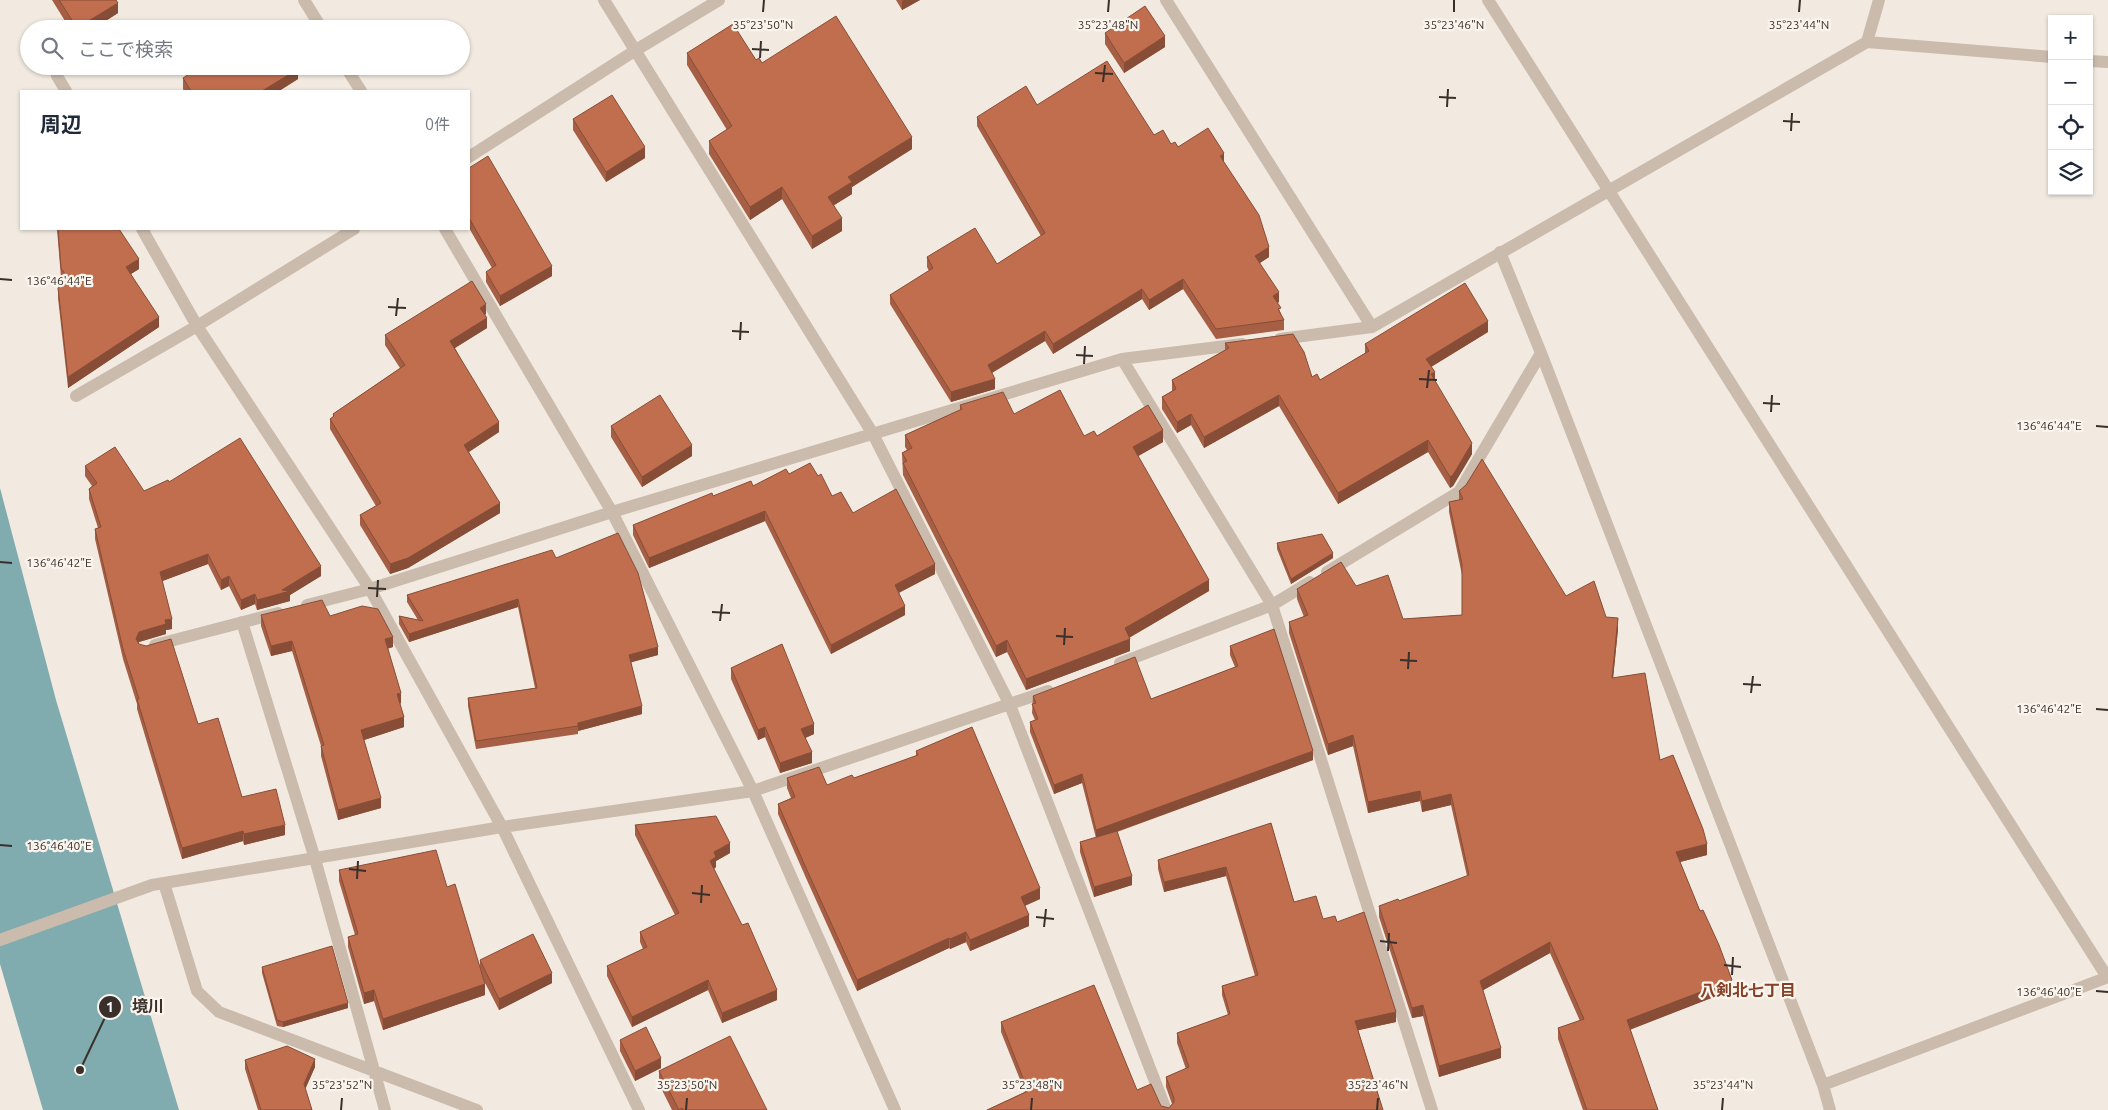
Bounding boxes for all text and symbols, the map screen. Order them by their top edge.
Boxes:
map controls [2048,15,2093,195]
button: + [2048,15,2093,60]
text: 35°23'50"N [733,18,793,31]
text: 35°23'48"N [1078,18,1138,31]
text: 35°23'46"N [1424,18,1484,31]
text: 35°23'44"N [1769,18,1829,31]
search box [20,20,470,75]
icon: search [38,34,66,62]
text: ここで検索 [78,38,173,60]
button: − [2048,60,2093,105]
button: locate [2048,105,2093,150]
text: 周辺 [40,112,82,136]
text: 0件 [425,115,450,133]
button: layers [2048,150,2093,195]
text: 136°46'44"E [26,274,92,287]
text: 136°46'44"E [2016,419,2082,432]
text: 136°46'42"E [26,556,92,569]
text: 136°46'42"E [2016,702,2082,715]
text: 136°46'40"E [26,839,92,852]
district label: 八剣北七丁目 [1700,981,1796,999]
text: 136°46'40"E [2016,985,2082,998]
callout: 境川 [97,991,174,1022]
text: 境川 [132,997,164,1015]
text: 1 [106,998,114,1015]
text: 35°23'52"N [312,1078,372,1091]
text: 35°23'50"N [657,1078,717,1091]
text: 35°23'48"N [1002,1078,1062,1091]
text: 35°23'46"N [1348,1078,1408,1091]
text: 35°23'44"N [1693,1078,1753,1091]

